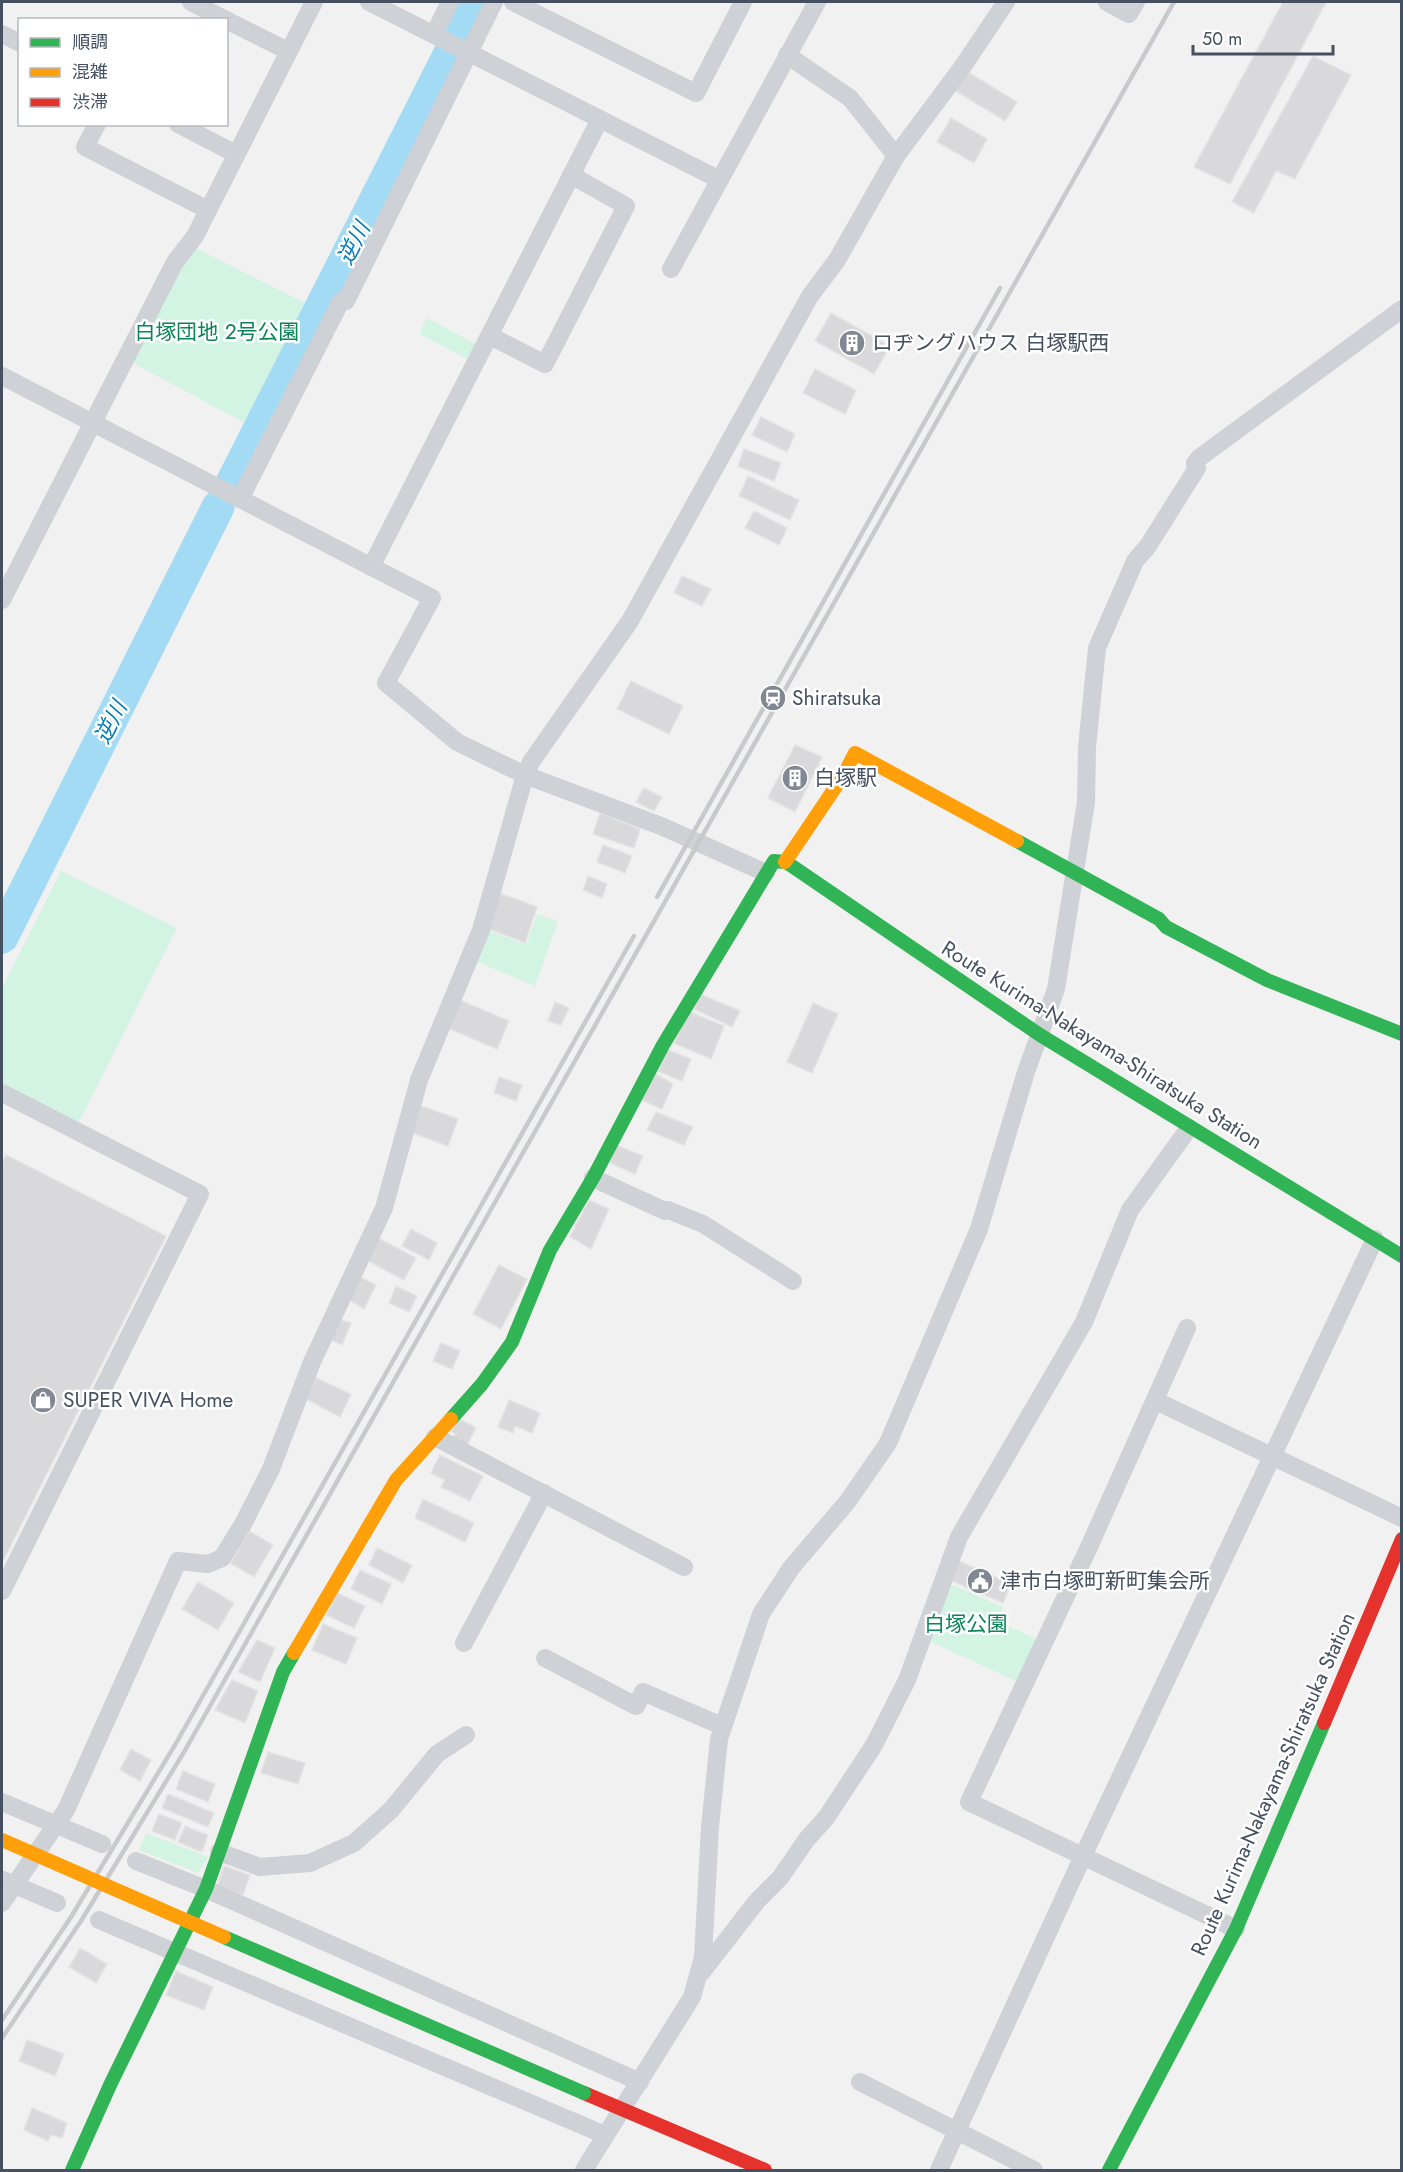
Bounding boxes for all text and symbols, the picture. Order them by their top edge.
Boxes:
legend [18,18,228,126]
scale bar [1193,18,1332,56]
text: 50 m [1202,26,1242,52]
text: 順調 [72,29,108,55]
text: 混雑 [72,59,108,85]
text: 渋滞 [72,89,108,115]
water label: 逆川 [329,214,378,270]
park label: 白塚団地 2号公園 [134,317,300,347]
building icon: ロヂングハウス 白塚駅西 [837,328,867,358]
place label: ロヂングハウス 白塚駅西 [872,328,1109,358]
station icon: Shiratsuka [758,683,788,713]
place label: Shiratsuka [792,683,881,713]
water label: 逆川 [86,693,135,749]
building icon: 白塚駅 [780,763,810,793]
place label: 白塚駅 [814,763,877,793]
street label: Route Kurima-Nakayama-Shiratsuka Station [936,933,1268,1157]
shop icon: SUPER VIVA Home [28,1385,58,1415]
place label: SUPER VIVA Home [63,1385,234,1415]
public building icon: 津市白塚町新町集会所 [965,1566,995,1596]
place label: 津市白塚町新町集会所 [1000,1566,1210,1596]
street label: Route Kurima-Nakayama-Shiratsuka Station [1183,1607,1363,1961]
park label: 白塚公園 [924,1609,1008,1639]

